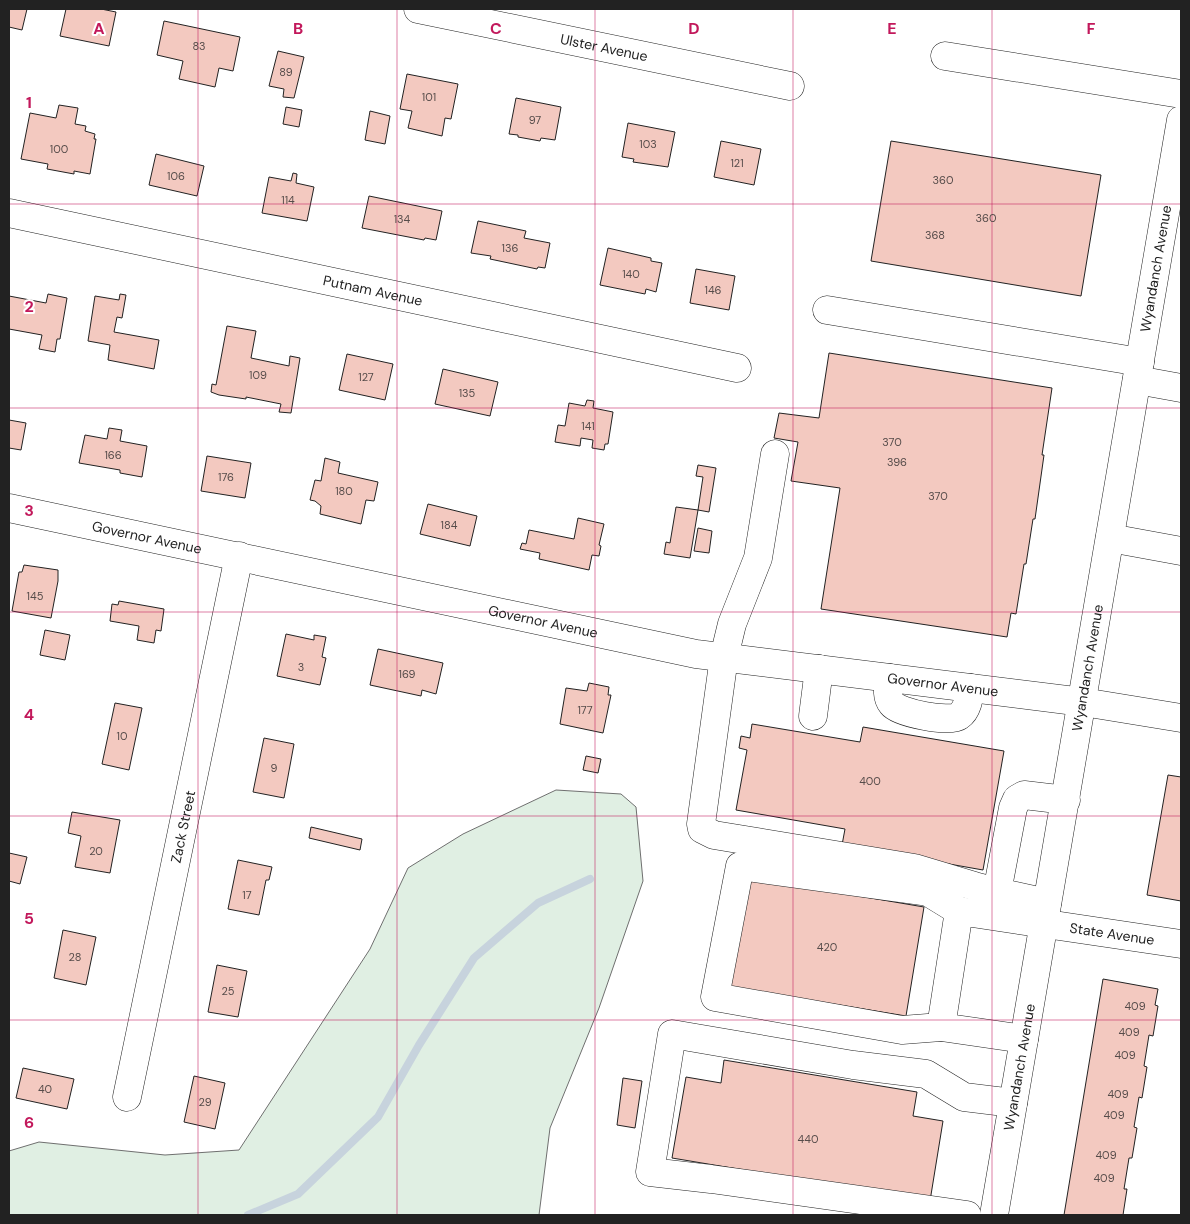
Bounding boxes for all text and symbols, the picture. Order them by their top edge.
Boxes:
text: A [93,18,105,39]
text: B [293,18,303,39]
text: C [490,18,502,39]
text: D [688,18,700,39]
text: E [887,18,897,39]
text: F [1087,18,1096,39]
street label: Ulster Avenue [559,30,649,65]
house number: 83 [192,39,206,53]
house number: 89 [279,65,293,79]
house number: 101 [422,90,436,104]
text: 1 [26,92,32,113]
house number: 97 [529,113,541,127]
house number: 103 [639,137,657,151]
house number: 100 [50,142,68,156]
house number: 121 [730,156,744,170]
house number: 106 [167,169,185,183]
house number: 360 [933,173,953,187]
house number: 114 [281,193,295,207]
street label: Wyandanch Avenue [1136,204,1175,334]
house number: 360 [976,211,996,225]
house number: 134 [394,212,411,226]
house number: 368 [925,228,945,242]
house number: 136 [502,241,519,255]
house number: 140 [622,267,640,281]
street label: Putnam Avenue [322,271,424,310]
house number: 146 [704,283,722,297]
text: 2 [24,296,34,317]
house number: 109 [249,368,267,382]
house number: 127 [358,370,374,384]
house number: 135 [459,386,476,400]
house number: 141 [581,419,595,433]
house number: 370 [882,435,902,449]
house number: 166 [104,448,122,462]
house number: 396 [887,455,907,469]
house number: 176 [218,470,234,484]
house number: 180 [335,484,353,498]
house number: 370 [928,489,948,503]
text: 3 [24,500,34,521]
street label: Governor Avenue [90,517,203,558]
house number: 184 [441,518,458,532]
house number: 145 [27,589,44,603]
street label: Governor Avenue [487,601,600,642]
street label: Wyandanch Avenue [1068,603,1107,733]
house number: 3 [298,660,304,674]
house number: 169 [398,667,416,681]
street label: Governor Avenue [886,669,999,700]
house number: 177 [577,703,593,717]
text: 4 [24,704,34,725]
house number: 10 [117,729,127,743]
house number: 9 [271,761,278,775]
house number: 400 [859,774,881,788]
street label: Zack Street [167,789,199,865]
house number: 20 [89,844,103,858]
house number: 17 [242,888,252,902]
text: 5 [24,908,34,929]
street label: State Avenue [1068,919,1156,949]
house number: 420 [817,940,837,954]
house number: 28 [69,950,81,964]
house number: 25 [221,984,235,998]
house number: 409 [1124,999,1146,1013]
street label: Wyandanch Avenue [1000,1002,1039,1132]
house number: 409 [1118,1025,1140,1039]
house number: 409 [1114,1048,1136,1062]
house number: 40 [38,1082,52,1096]
house number: 409 [1107,1087,1129,1101]
house number: 29 [198,1095,212,1109]
house number: 409 [1103,1108,1125,1122]
text: 6 [24,1112,34,1133]
house number: 440 [798,1132,818,1146]
house number: 409 [1095,1148,1117,1162]
house number: 409 [1093,1171,1115,1185]

